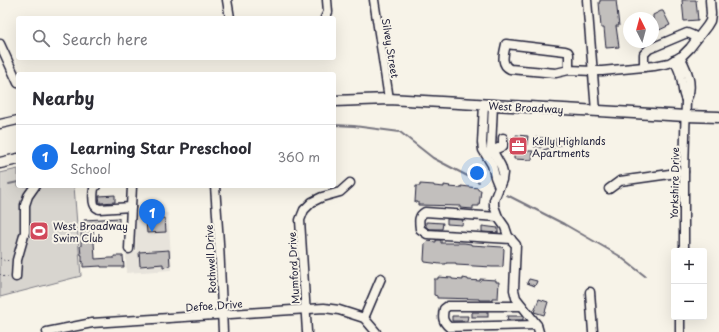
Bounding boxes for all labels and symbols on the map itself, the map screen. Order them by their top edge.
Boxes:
north arrow [623,12,659,48]
street label: Silvey Street [379,17,403,79]
street label: West Broadway [488,98,564,117]
place label: Kelly Highlands Apartments [532,133,606,160]
office icon: Kelly Highlands Apartments [507,135,529,157]
street label: Yorkshire Drive [666,147,682,219]
your location [467,163,487,183]
pin: 1 [139,199,165,232]
place label: West Broadway Swim Club [53,218,128,245]
sports icon: West Broadway Swim Club [28,220,50,242]
street label: Rothwell Drive [201,224,219,294]
street label: Mumford Drive [284,231,302,305]
street label: Defoe Drive [185,296,243,314]

